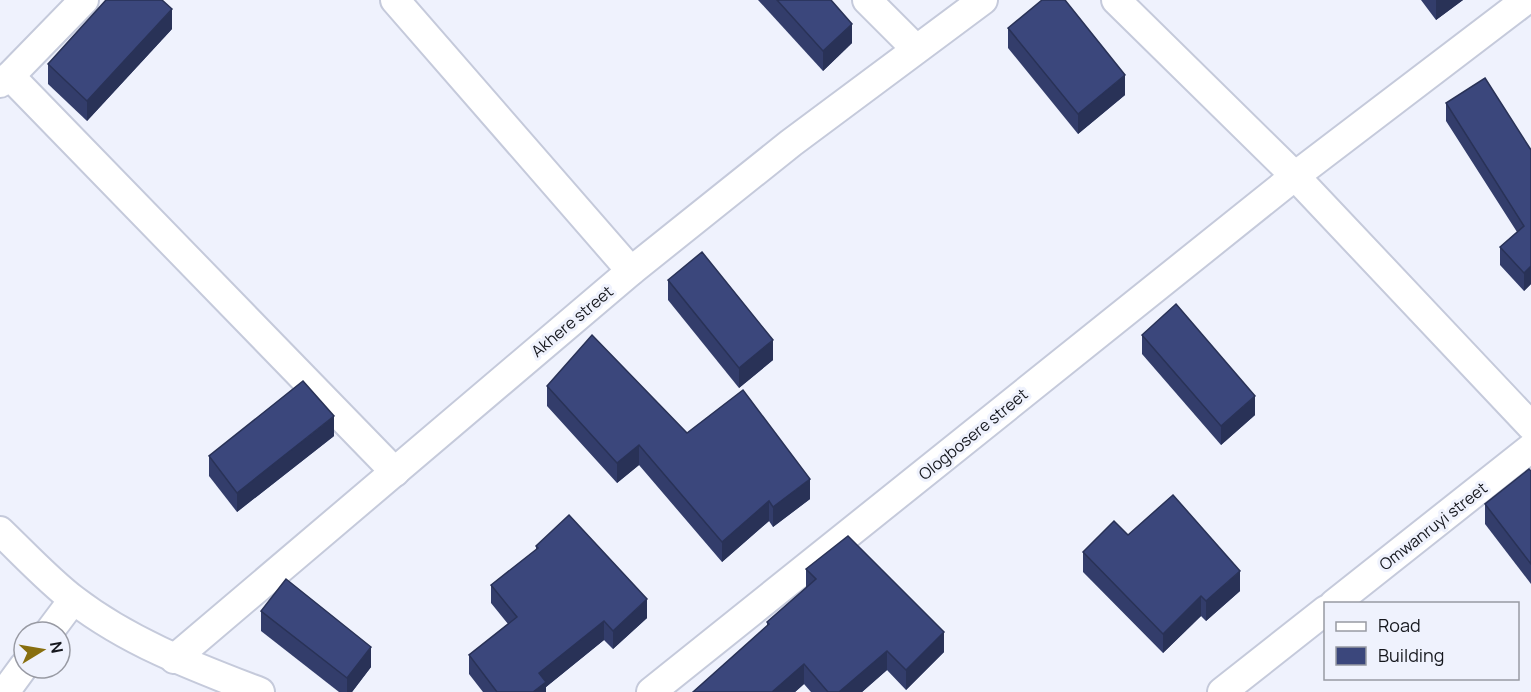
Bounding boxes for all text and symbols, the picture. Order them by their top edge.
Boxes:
street label: Akhere street [526,280,618,362]
street label: Ologbosere street [914,383,1032,485]
street label: Omwanruyi street [1374,477,1492,575]
legend [1324,602,1519,680]
text: Road [1378,613,1421,637]
north arrow [12,620,72,680]
text: N [45,639,69,655]
text: Building [1378,643,1444,667]

